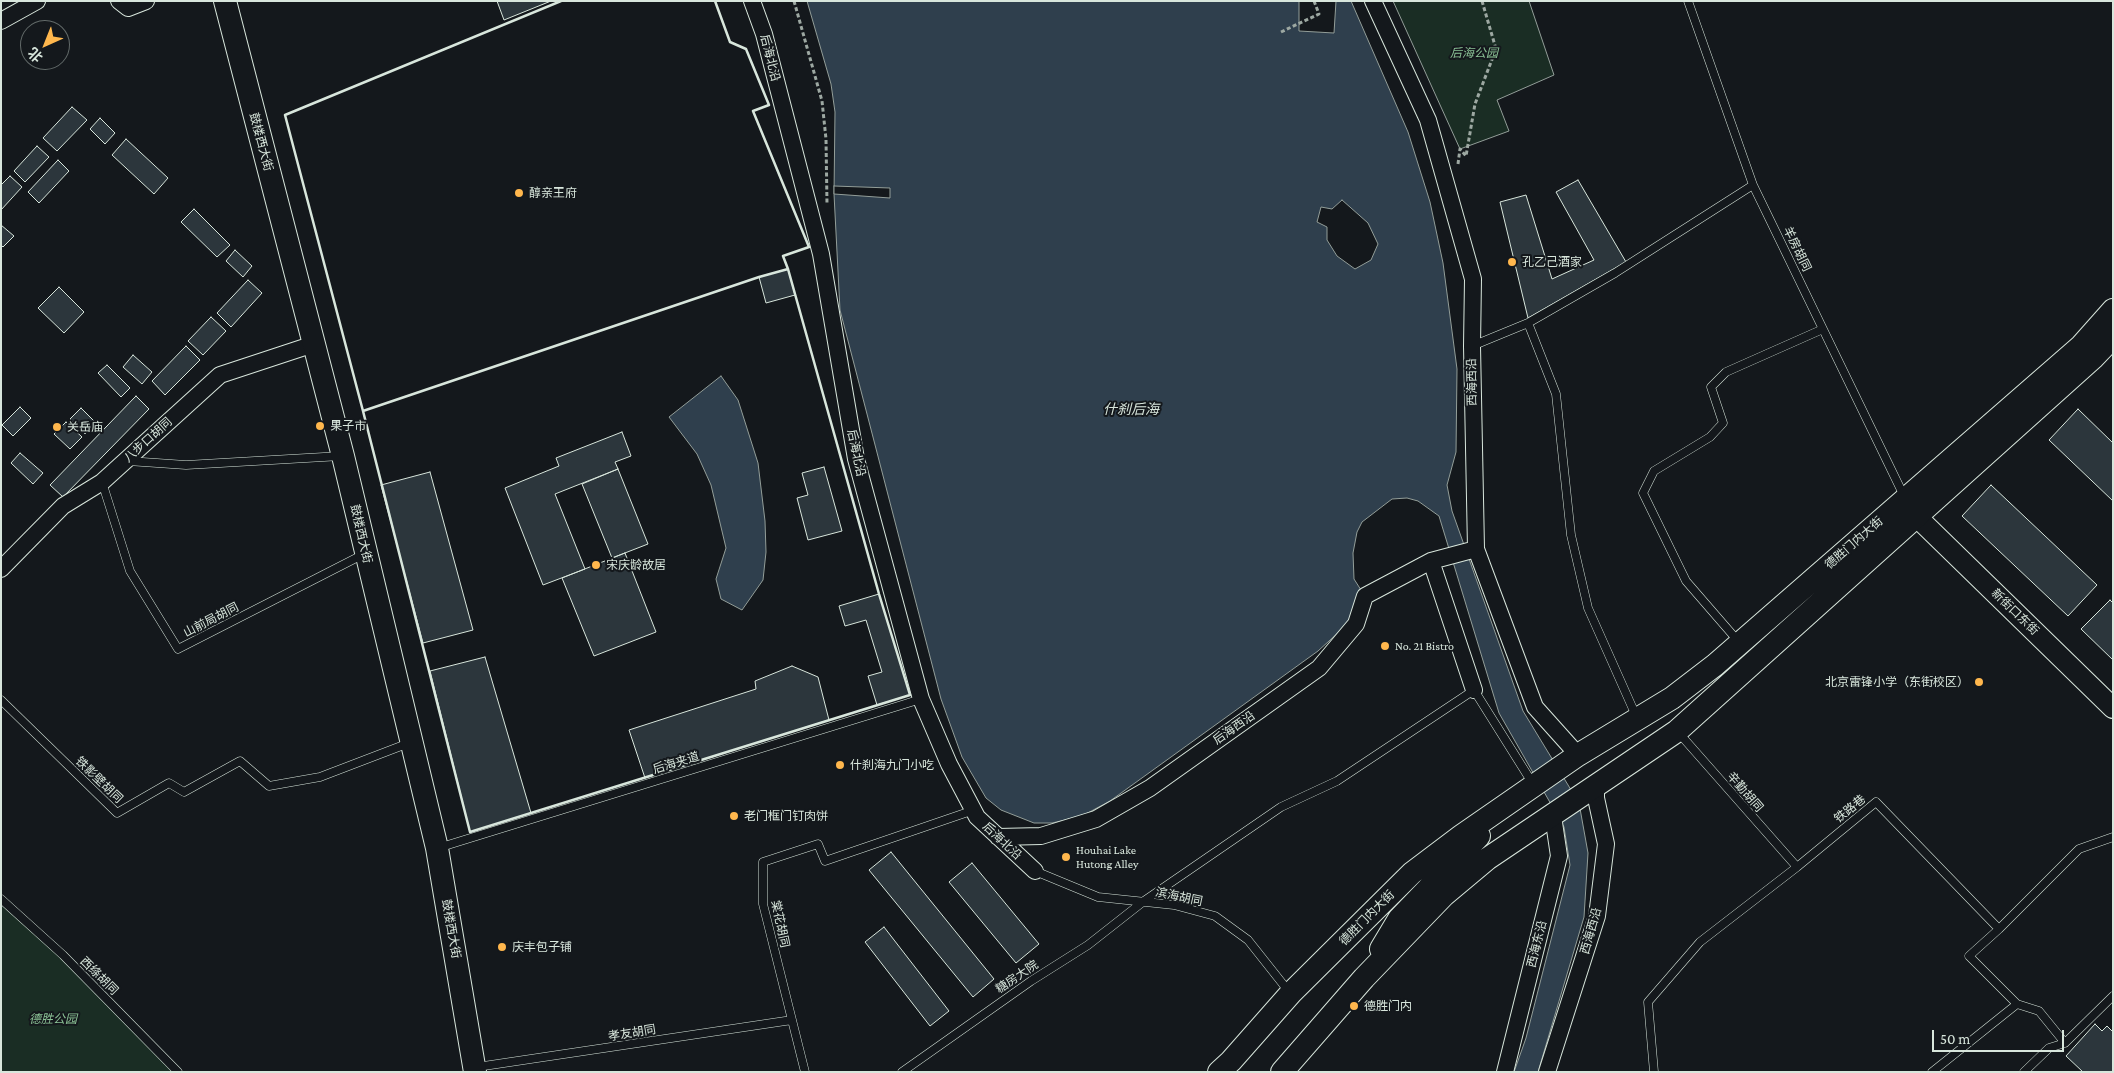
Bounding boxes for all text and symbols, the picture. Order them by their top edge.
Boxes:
north arrow [20,20,70,70]
street label: 后海北沿 [757,33,783,83]
text: 北 [25,44,46,66]
park label: 后海公园 [1450,46,1498,60]
street label: 鼓楼西大街 [246,111,276,173]
place label: 醇亲王府 [529,186,577,200]
marker: 醇亲王府 [513,187,525,199]
street label: 羊房胡同 [1780,224,1814,274]
place label: 孔乙己酒家 [1522,255,1582,269]
marker: 孔乙己酒家 [1506,256,1518,268]
street label: 西海西沿 [1464,358,1480,406]
water label: 什刹后海 [1103,402,1159,418]
street label: 八步口胡同 [121,415,175,465]
place label: 果子市 [330,419,366,433]
place label: 关岳庙 [67,420,103,434]
marker: 果子市 [314,420,326,432]
marker: 关岳庙 [51,421,63,433]
street label: 后海北沿 [844,428,868,478]
street label: 鼓楼西大街 [347,503,375,565]
street label: 德胜门内大街 [1822,514,1886,572]
place label: 宋庆龄故居 [606,558,666,572]
marker: 宋庆龄故居 [590,559,602,571]
street label: 新街口东街 [1988,586,2042,638]
street label: 山前局胡同 [181,600,241,640]
place label: No. 21 Bistro [1395,639,1454,653]
marker: No. 21 Bistro [1379,640,1391,652]
place label: 北京雷锋小学（东街校区） [1825,675,1969,689]
marker: 北京雷锋小学（东街校区） [1973,676,1985,688]
street label: 后海西沿 [1210,708,1258,748]
street label: 后海夹道 [651,749,701,777]
street label: 铁影壁胡同 [72,754,126,806]
place label: 什刹海九门小吃 [850,758,934,772]
marker: 什刹海九门小吃 [834,759,846,771]
street label: 辛勤胡同 [1724,769,1766,815]
street label: 铁路巷 [1831,792,1869,826]
place label: 老门框门钉肉饼 [744,809,828,823]
marker: 老门框门钉肉饼 [728,810,740,822]
street label: 后海北沿 [980,819,1024,863]
place label: Houhai Lake Hutong Alley [1076,843,1138,871]
marker: Houhai Lake Hutong Alley [1060,851,1072,863]
street label: 滨海胡同 [1154,885,1204,909]
street label: 德胜门内大街 [1336,887,1398,949]
street label: 鼓楼西大街 [439,898,463,960]
street label: 棠花胡同 [768,899,792,949]
street label: 西海西沿 [1577,906,1605,956]
street label: 西海东沿 [1524,919,1550,969]
place label: 庆丰包子铺 [512,940,572,954]
marker: 庆丰包子铺 [496,941,508,953]
street label: 西绦胡同 [77,954,121,998]
street label: 糖房大院 [993,958,1041,996]
place label: 德胜门内 [1364,999,1412,1013]
marker: 德胜门内 [1348,1000,1360,1012]
park label: 德胜公园 [29,1012,77,1026]
scale bar [1934,1020,2066,1052]
street label: 孝友胡同 [607,1022,657,1044]
text: 50 m [1940,1031,1970,1047]

